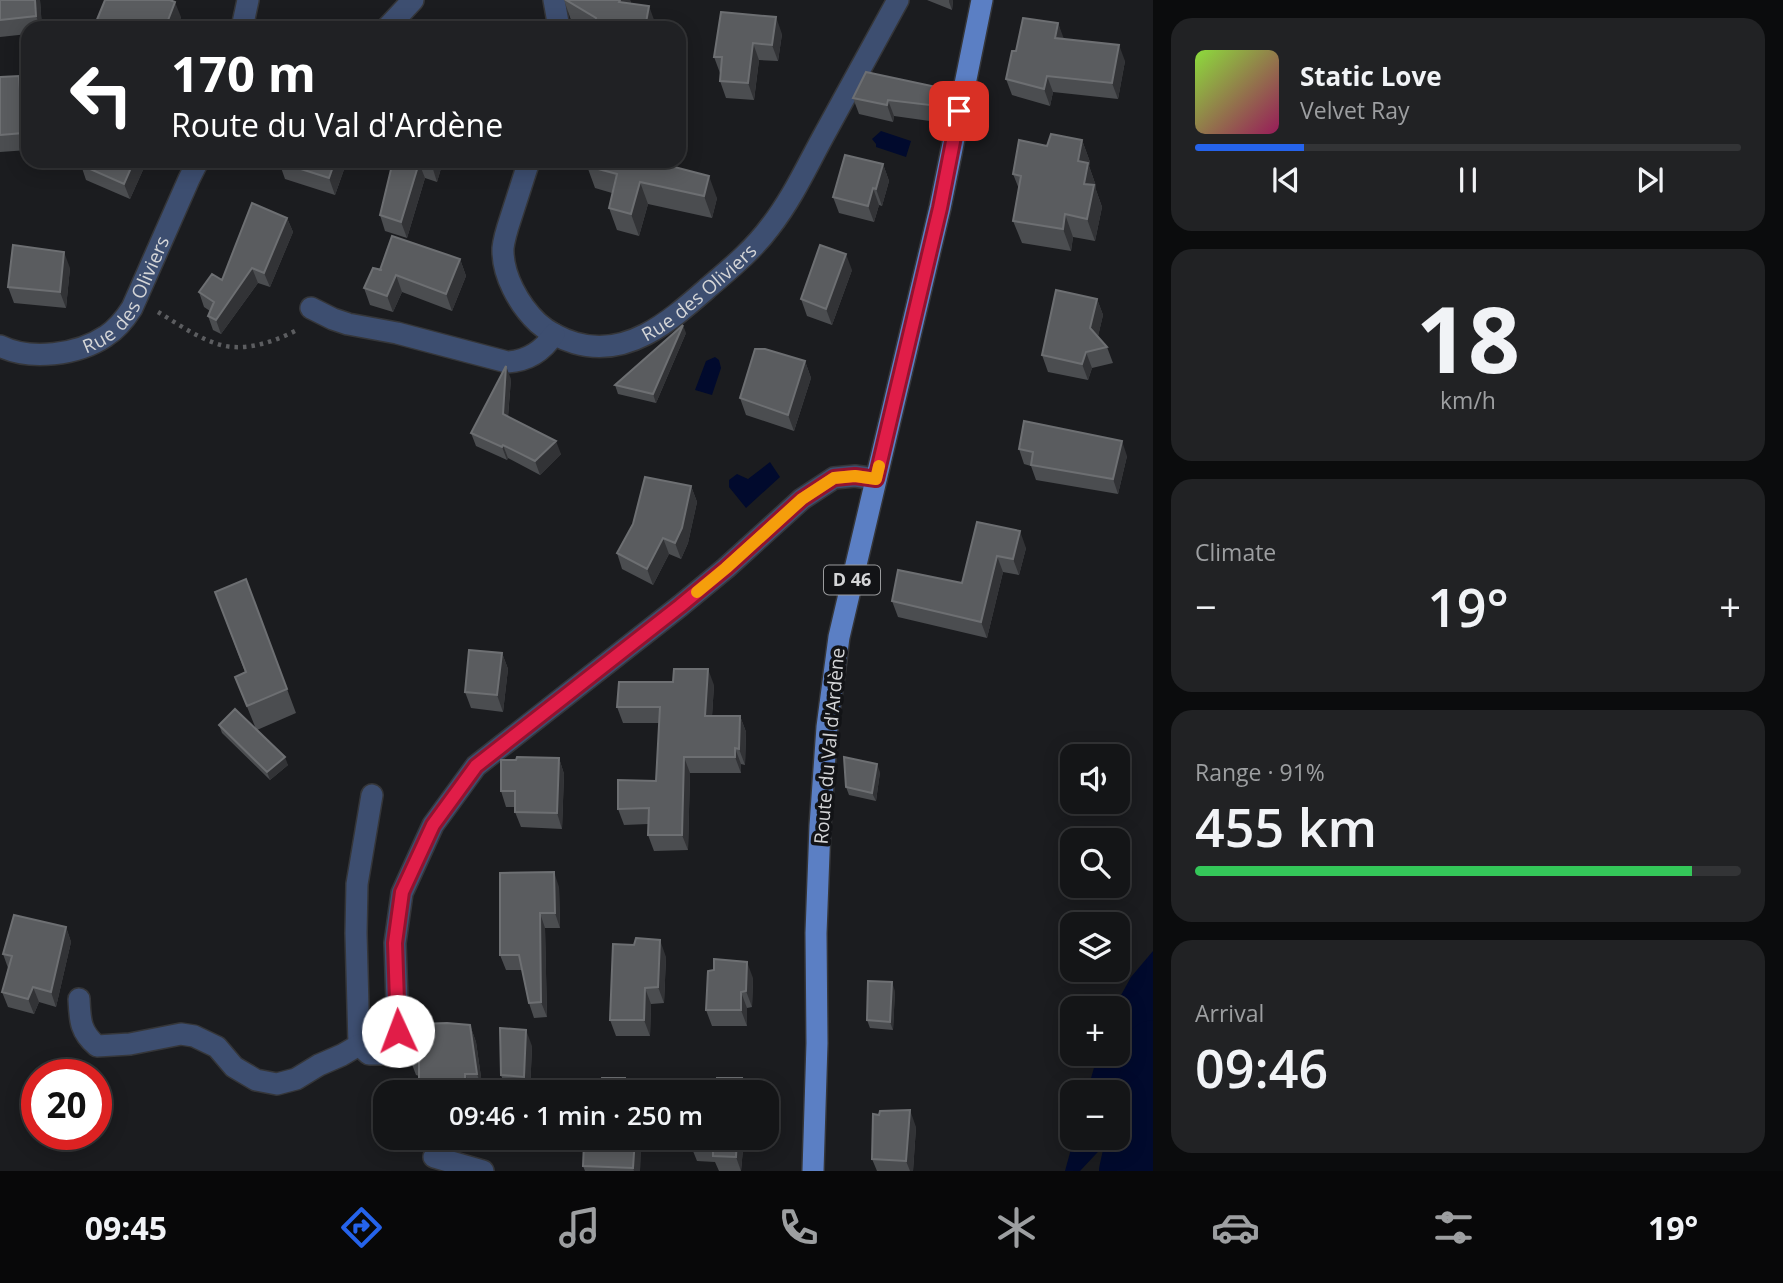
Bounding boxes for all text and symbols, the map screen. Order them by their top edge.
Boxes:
text: 170 m [171,40,316,106]
icon: left [56,49,147,140]
text: Static Love [1300,58,1442,94]
pin [929,81,989,141]
icon: arrive [940,92,978,130]
text: Velvet Ray [1300,94,1410,126]
text: Route du Val d'Ardène [171,103,503,146]
icon: previous [1267,161,1305,199]
icon: pause [1449,161,1487,199]
icon: next [1631,161,1669,199]
street label: Rue des Oliviers [78,232,175,359]
street label: Rue des Oliviers [637,238,762,347]
text: 18 [1416,276,1520,400]
text: km/h [1440,384,1496,416]
text: Climate [1195,536,1276,568]
road number: D 46 [824,566,880,594]
text: 19° [1427,571,1509,642]
text: − [1195,580,1217,632]
text: + [1719,580,1741,632]
street label: Route du Val d'Ardène [807,647,851,845]
map controls [1060,744,1130,1150]
button: sound [1060,744,1130,814]
text: Range · 91% [1195,756,1325,788]
text: 455 km [1195,791,1377,862]
button: search [1060,828,1130,898]
button: layers [1060,912,1130,982]
position arrow [361,994,435,1068]
button: + [1060,996,1130,1066]
text: Arrival [1195,997,1264,1029]
text: 09:46 [1195,1032,1328,1103]
speed limit sign: 20 [21,1059,112,1150]
button: − [1060,1080,1130,1150]
text: 09:46 · 1 min · 250 m [449,1097,703,1133]
icon: directions [337,1203,386,1252]
icon: music [555,1203,604,1252]
icon: phone [774,1203,823,1252]
icon: climate [992,1203,1041,1252]
icon: car [1211,1203,1260,1252]
icon: filters [1429,1203,1478,1252]
text: 09:45 [85,1206,167,1249]
text: 19° [1648,1206,1698,1249]

